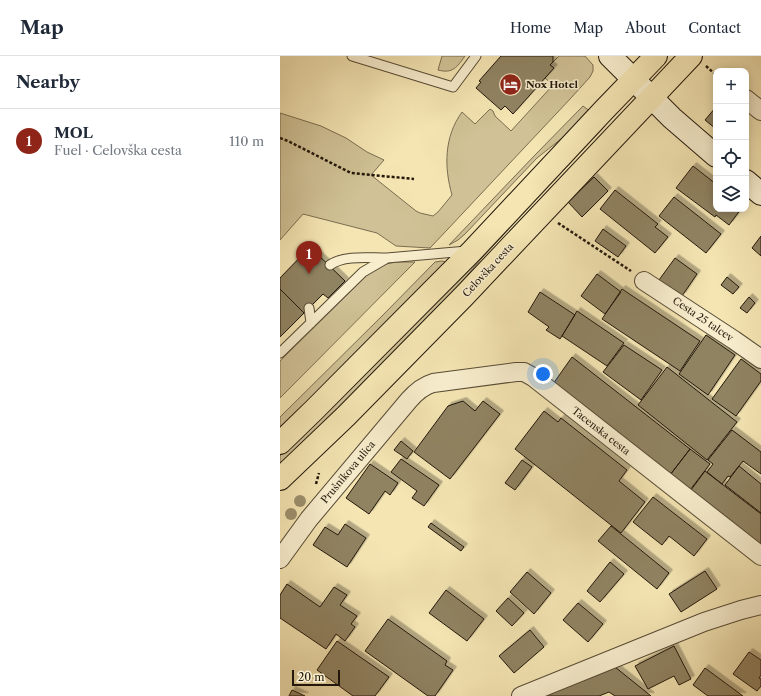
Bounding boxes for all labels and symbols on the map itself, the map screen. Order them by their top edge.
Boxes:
hotel icon: Nox Hotel [497,71,523,97]
place label: Nox Hotel [526,78,579,91]
street label: Celovška cesta [460,240,517,300]
pin: 1 [296,241,322,274]
street label: Cesta 25 talcev [670,294,736,344]
your location [533,364,553,384]
street label: Tacenska cesta [569,404,633,458]
street label: Prušnikova ulica [318,438,378,506]
scale bar [292,668,340,687]

